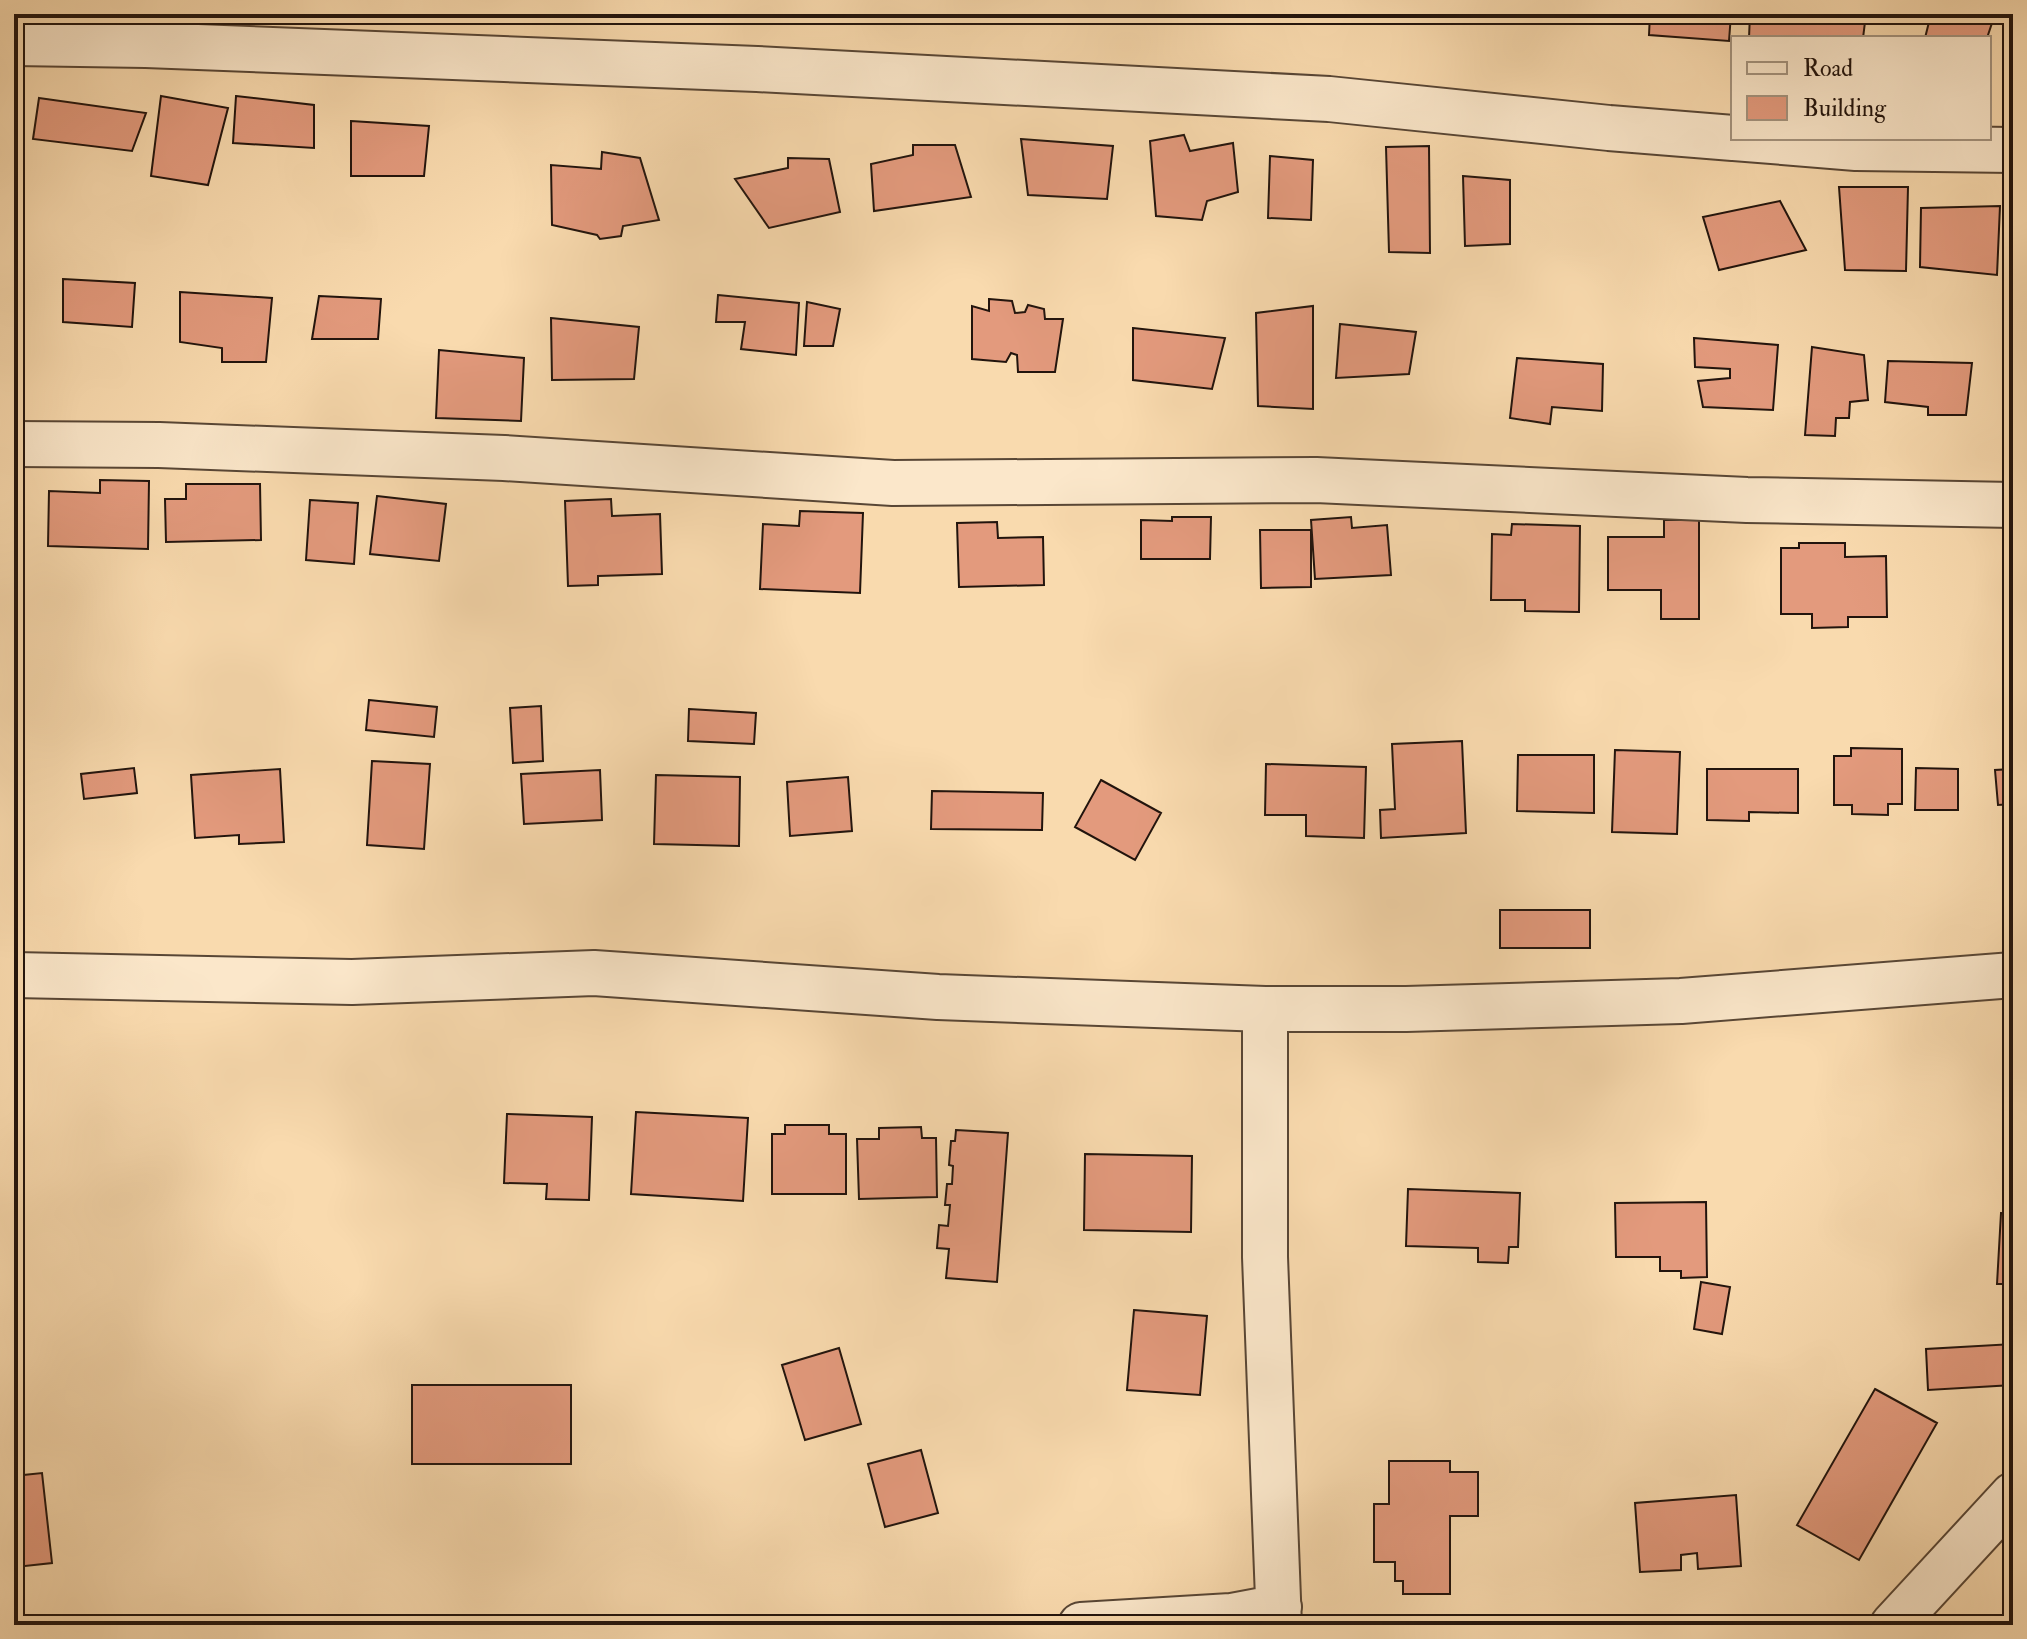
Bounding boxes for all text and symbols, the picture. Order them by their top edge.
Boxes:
legend [1731,36,1991,140]
text: Road [1803,53,1853,84]
text: Building [1803,93,1887,124]

